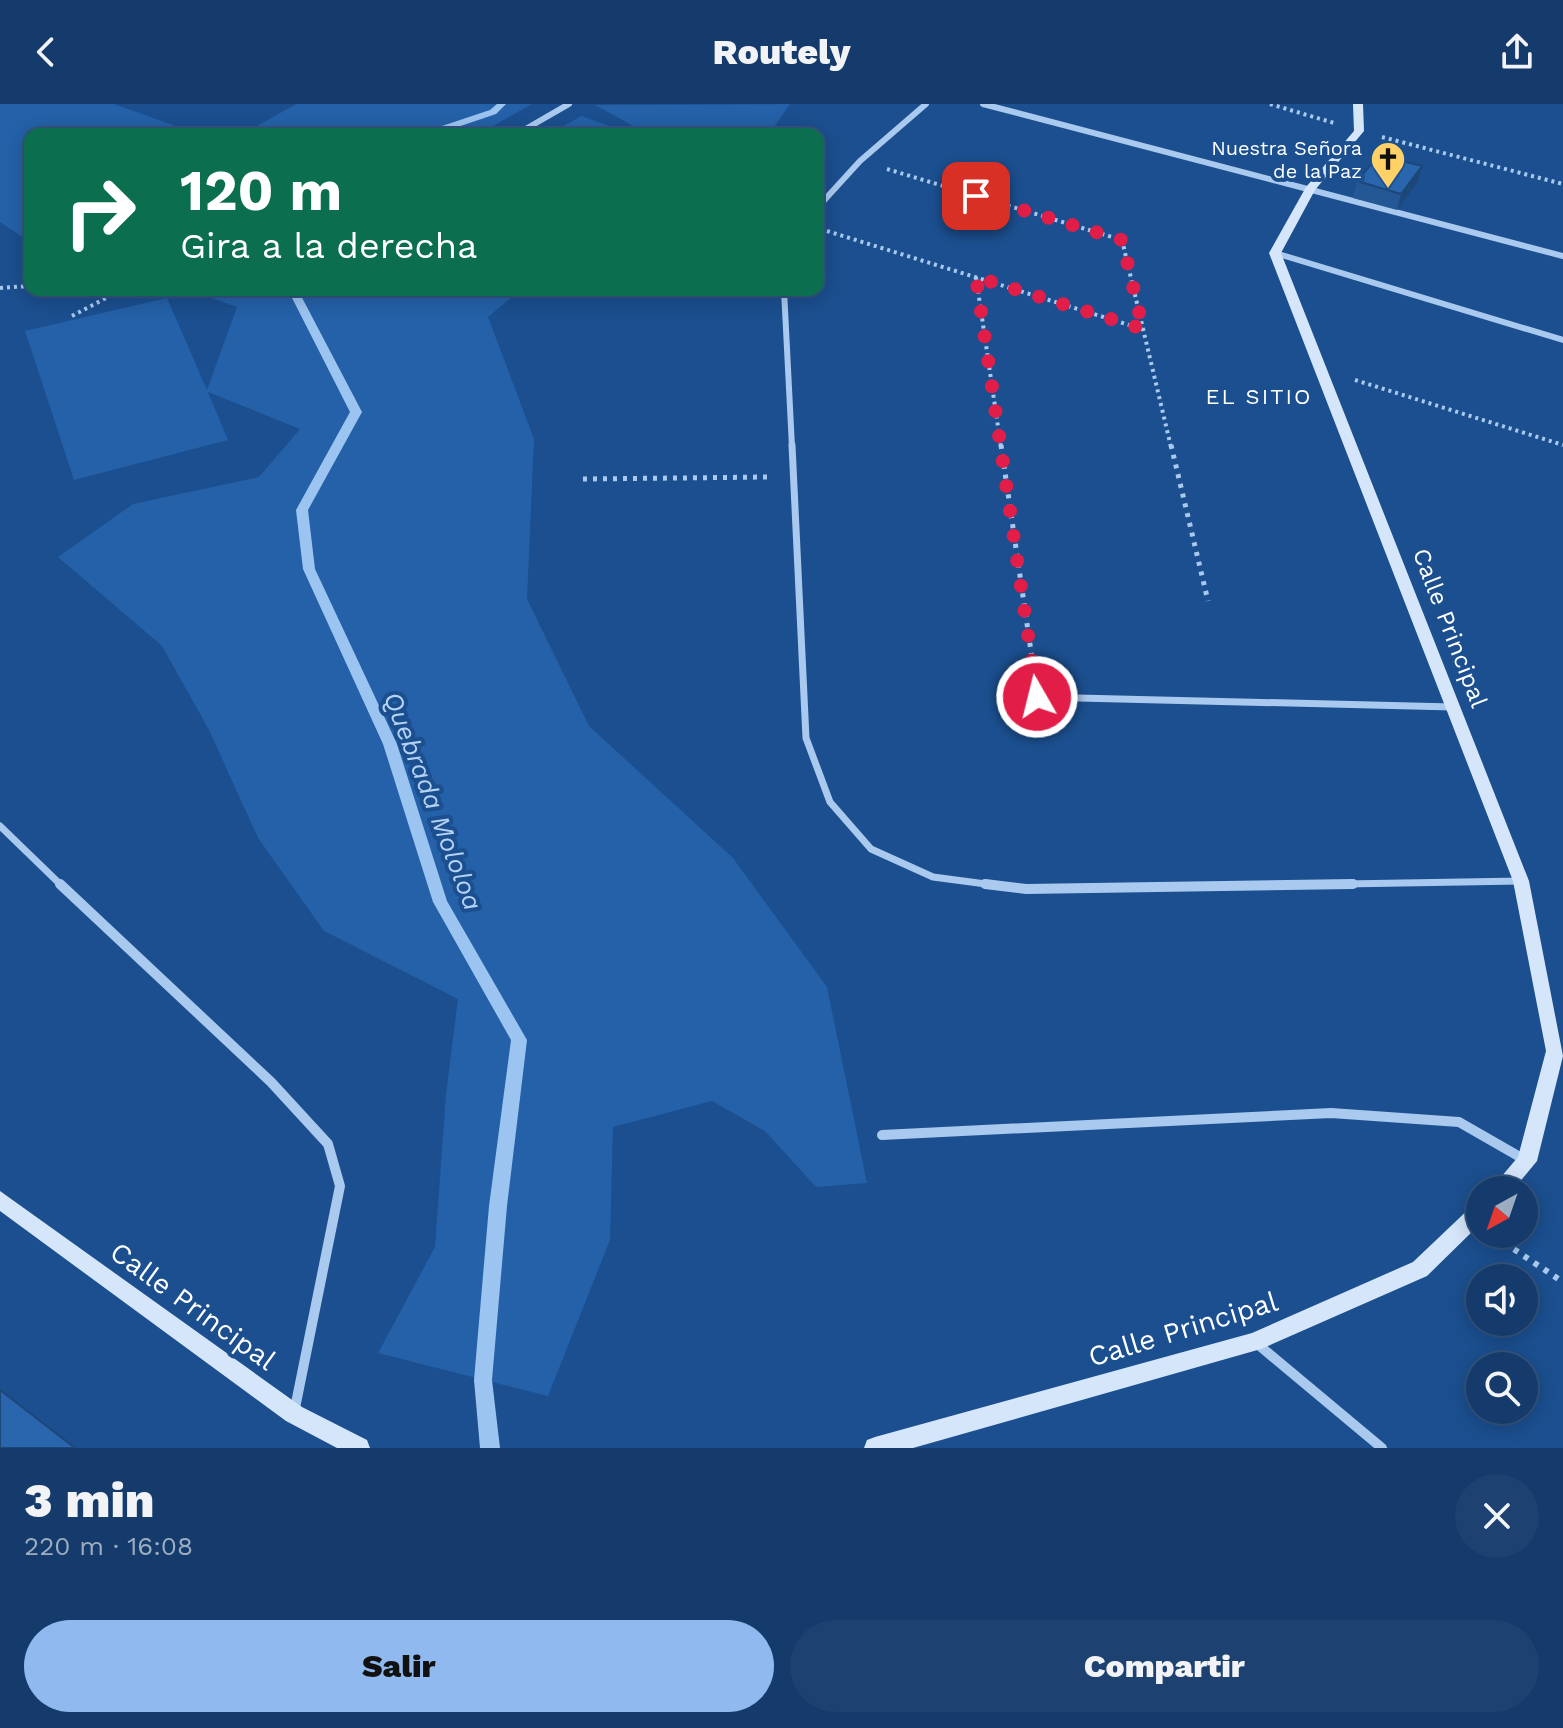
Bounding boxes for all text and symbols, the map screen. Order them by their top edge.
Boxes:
icon: back [24,30,68,74]
icon: share [1495,30,1539,74]
text: Routely [712,31,851,73]
place label: Nuestra Señora de la Paz [1211,136,1362,183]
church icon: Nuestra Señora de la Paz [1369,140,1407,190]
text: 120 m [180,158,342,224]
icon: right [48,160,152,264]
pin [942,162,1010,230]
icon: arrive [954,174,998,218]
text: Gira a la derecha [180,225,477,267]
district label: EL SITIO [1206,384,1312,409]
street label: Calle Principal [1407,544,1493,712]
position arrow [995,655,1079,739]
water label: Quebrada Mololoa [378,688,488,914]
north arrow [1466,1176,1538,1248]
map controls [1466,1176,1538,1424]
street label: Calle Principal [104,1235,282,1377]
button: sound [1466,1264,1538,1336]
street label: Calle Principal [1084,1284,1282,1373]
button: search [1466,1352,1538,1424]
text: 3 min [24,1472,155,1529]
button: close [1455,1474,1539,1558]
text: 220 m · 16:08 [24,1531,193,1561]
button: Salir [24,1620,774,1712]
button: Compartir [790,1620,1539,1712]

